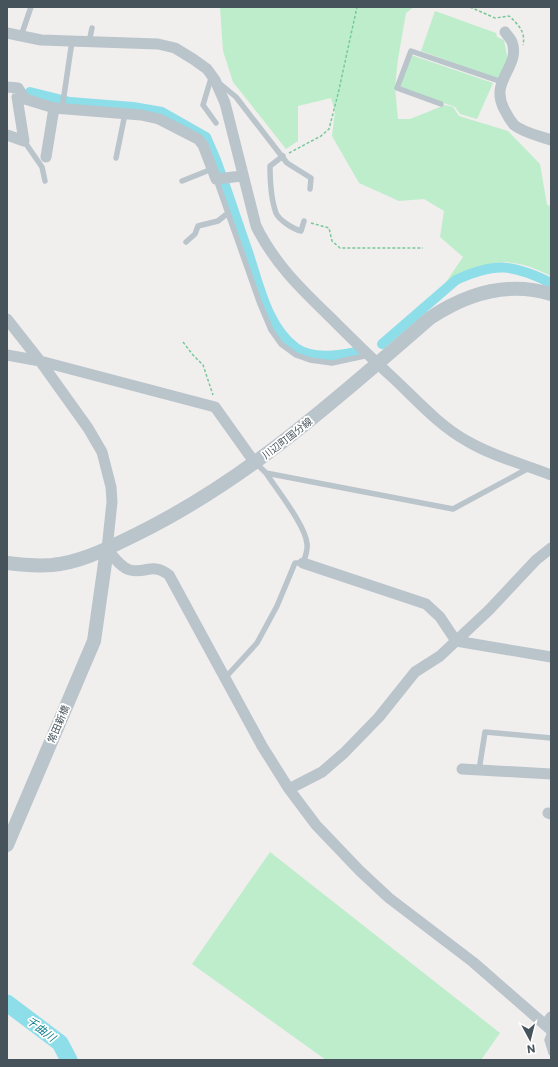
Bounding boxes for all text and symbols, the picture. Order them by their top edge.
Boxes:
street label: 川辺町国分線 [260,415,314,461]
street label: 常田新橋 [45,703,71,745]
water label: 千曲川 [24,1013,59,1044]
north arrow [510,1019,550,1059]
text: N [526,1042,536,1056]

